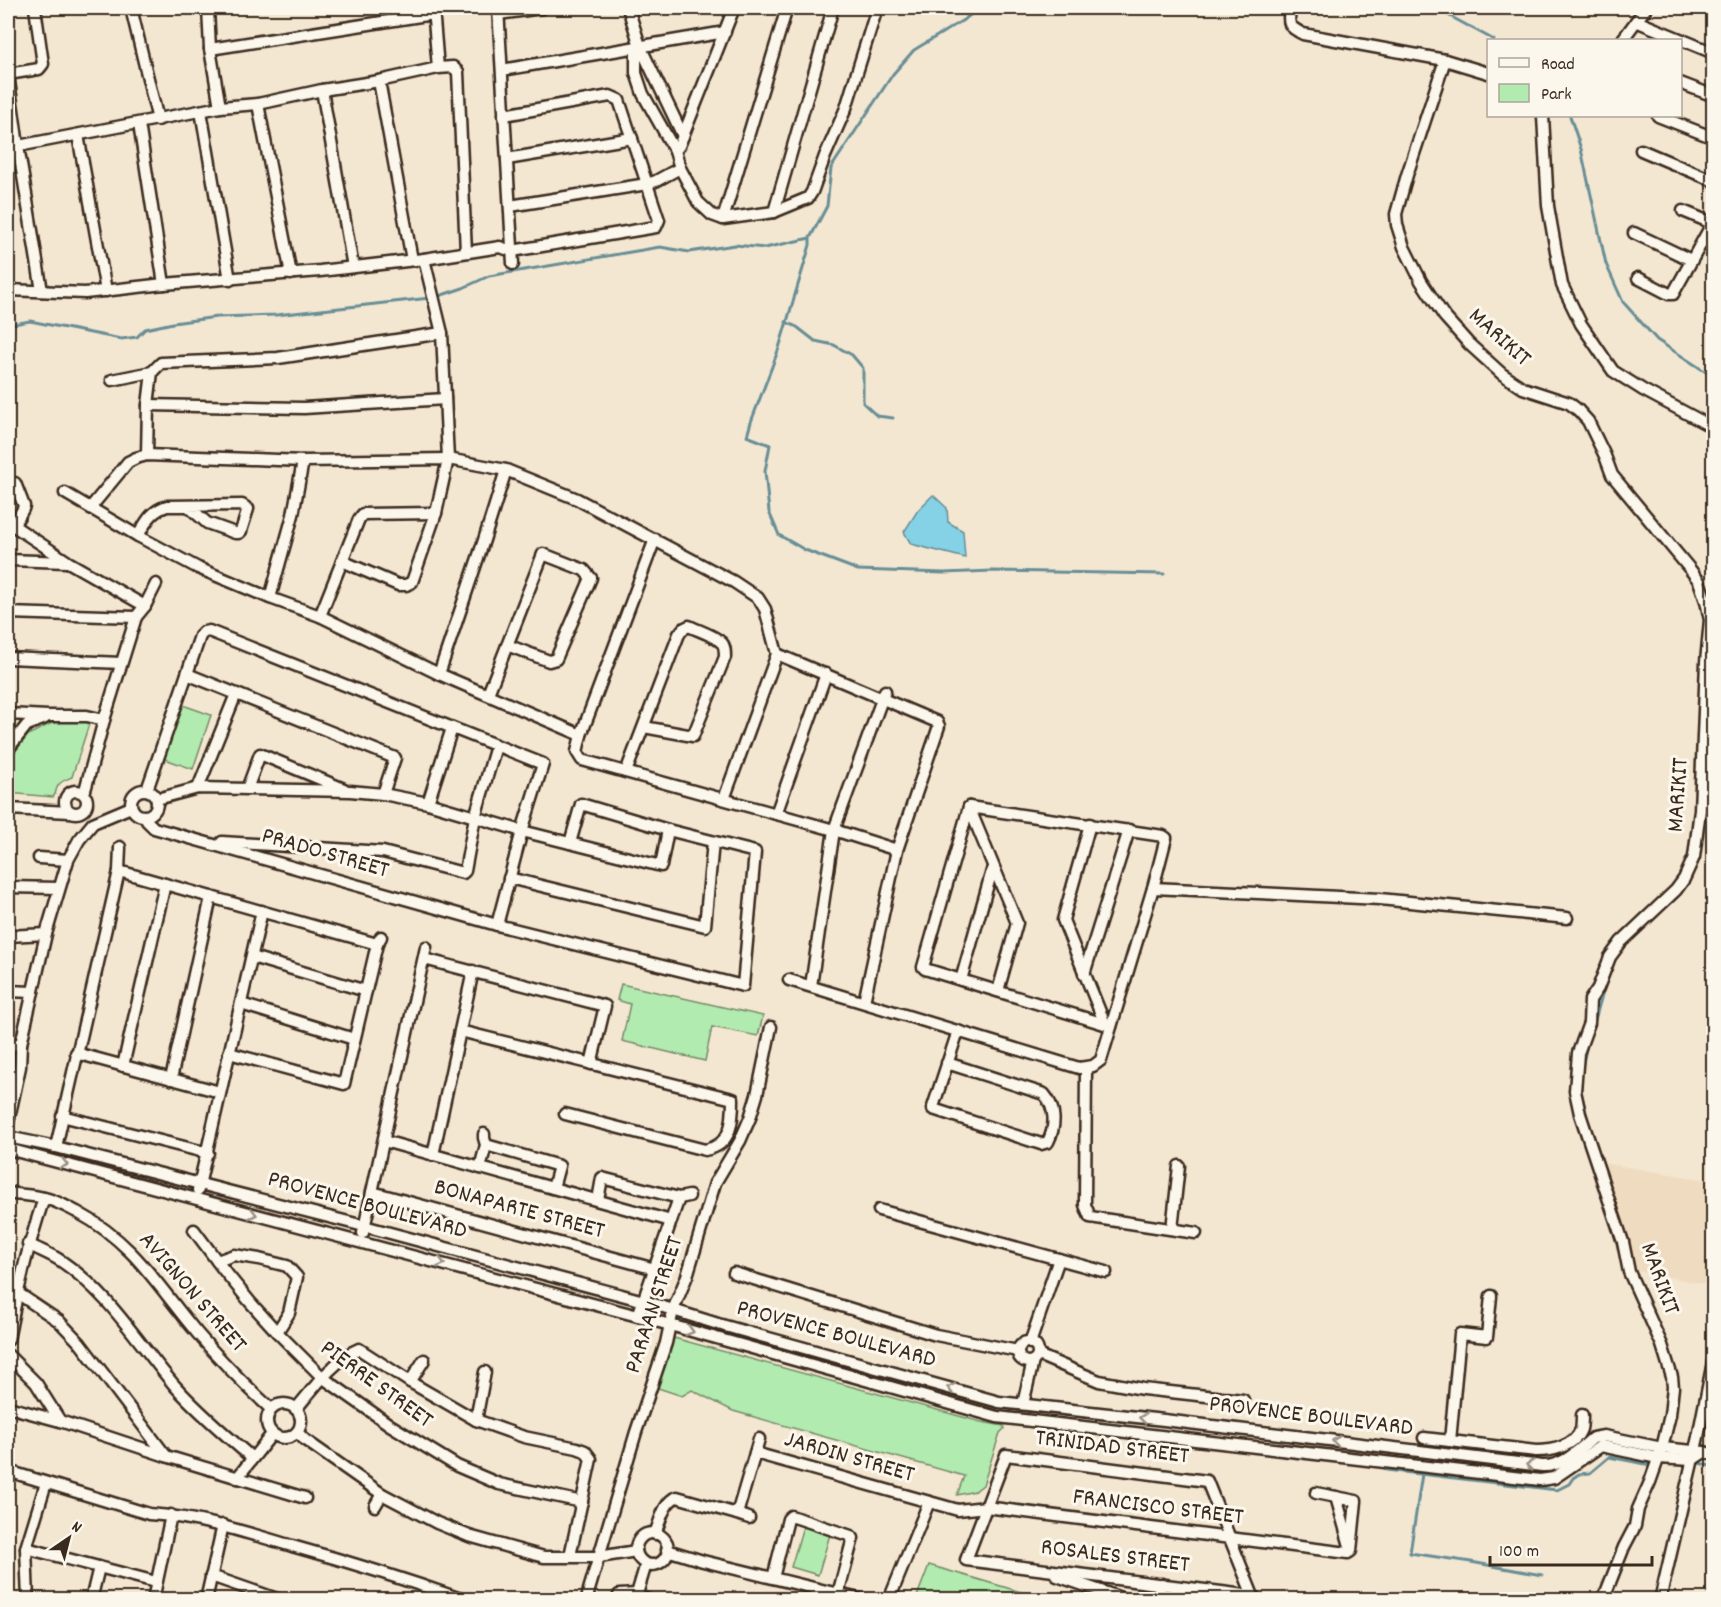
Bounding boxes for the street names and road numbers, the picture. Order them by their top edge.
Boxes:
street label: MARIKIT [1460,300,1538,376]
street label: MARIKIT [1659,756,1699,833]
street label: PRADO STREET [258,820,393,888]
street label: PROVENCE BOULEVARD [264,1163,470,1249]
street label: BONAPARTE STREET [430,1171,608,1249]
street label: AVIGNON STREET [130,1225,254,1361]
street label: PARAAN STREET [617,1232,693,1378]
street label: MARIKIT [1630,1238,1688,1320]
street label: PROVENCE BOULEVARD [733,1292,939,1378]
street label: PIERRE STREET [313,1332,440,1438]
street label: PROVENCE BOULEVARD [1207,1388,1415,1446]
street label: TRINIDAD STREET [1033,1422,1191,1474]
street label: JARDIN STREET [780,1423,918,1493]
street label: FRANCISCO STREET [1071,1481,1246,1535]
street label: ROSALES STREET [1039,1531,1192,1583]

